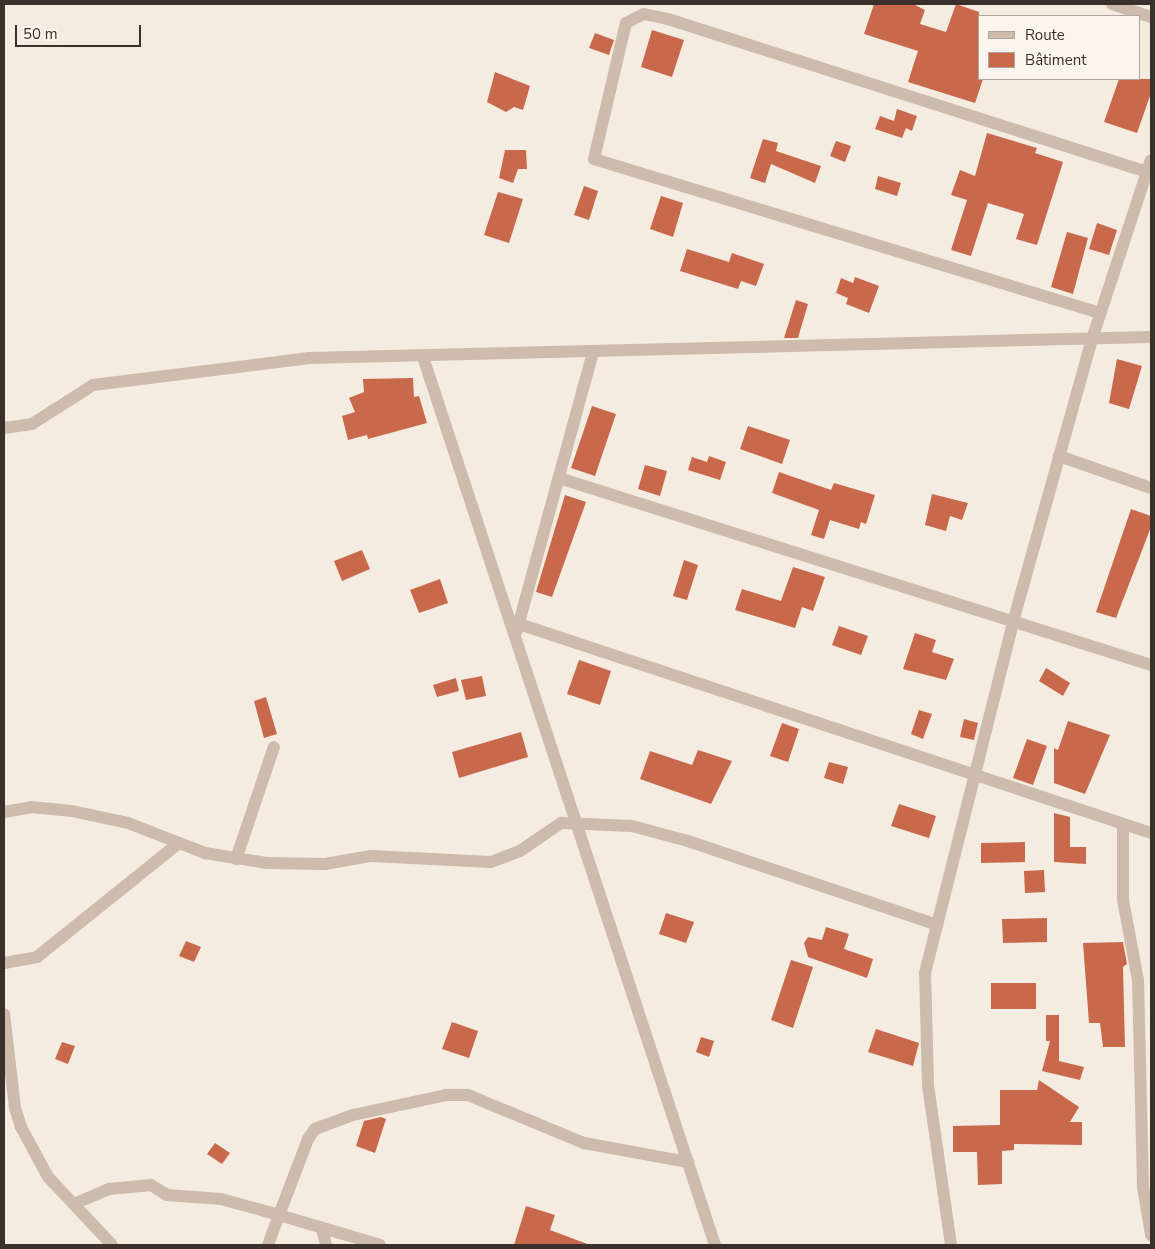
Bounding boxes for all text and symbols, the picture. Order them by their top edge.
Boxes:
scale bar [18,15,144,47]
legend [978,15,1140,80]
text: 50 m [23,24,58,44]
text: Route [1025,25,1065,45]
text: Bâtiment [1025,50,1086,70]

